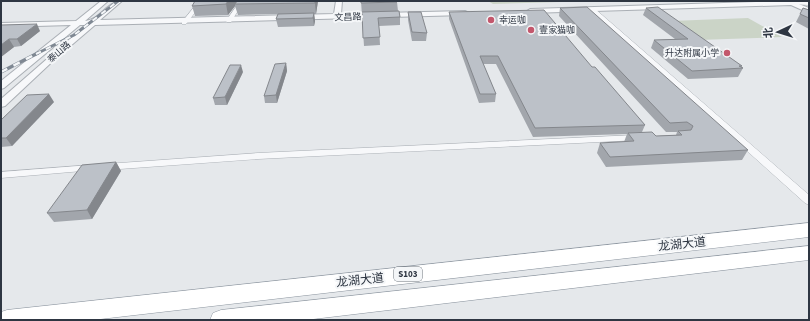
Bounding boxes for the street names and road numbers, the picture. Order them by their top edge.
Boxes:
street label: 文昌路 [334,11,362,24]
street label: 泰山路 [45,39,74,66]
street label: 龙湖大道 [657,234,707,255]
road number: S103 [394,267,422,281]
street label: 龙湖大道 [335,270,385,291]

